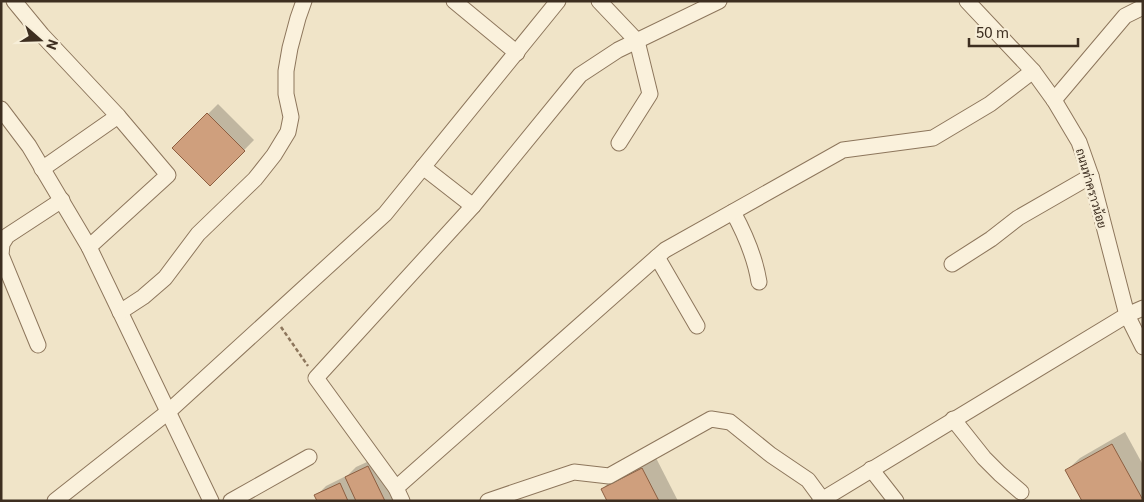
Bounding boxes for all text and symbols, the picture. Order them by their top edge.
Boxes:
north arrow [15,15,65,65]
scale bar [969,15,1078,47]
text: 50 m [976,22,1009,41]
text: N [43,37,63,52]
street label: ถนนท่าคราวน้อย [1073,146,1111,230]

